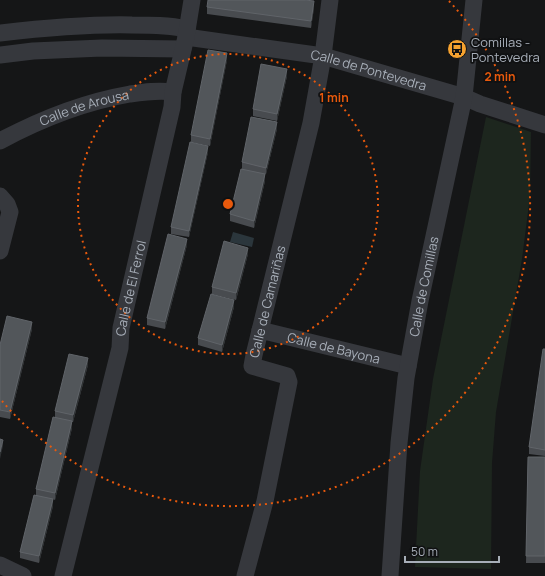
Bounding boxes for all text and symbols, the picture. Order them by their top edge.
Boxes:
place label: Comillas - Pontevedra [471,33,540,66]
bus stop icon: Comillas - Pontevedra [446,38,468,60]
street label: Calle de Pontevedra [310,45,429,95]
text: 2 min [484,68,516,85]
street label: Calle de Arousa [36,85,130,130]
text: 1 min [319,89,349,106]
centre of rings [221,197,235,211]
street label: Calle de Comillas [405,234,443,338]
street label: Calle de El Ferrol [112,238,150,336]
street label: Calle de Camariñas [245,243,290,360]
street label: Calle de Bayona [286,328,382,368]
scale bar [405,538,499,564]
text: 50 m [411,543,438,560]

